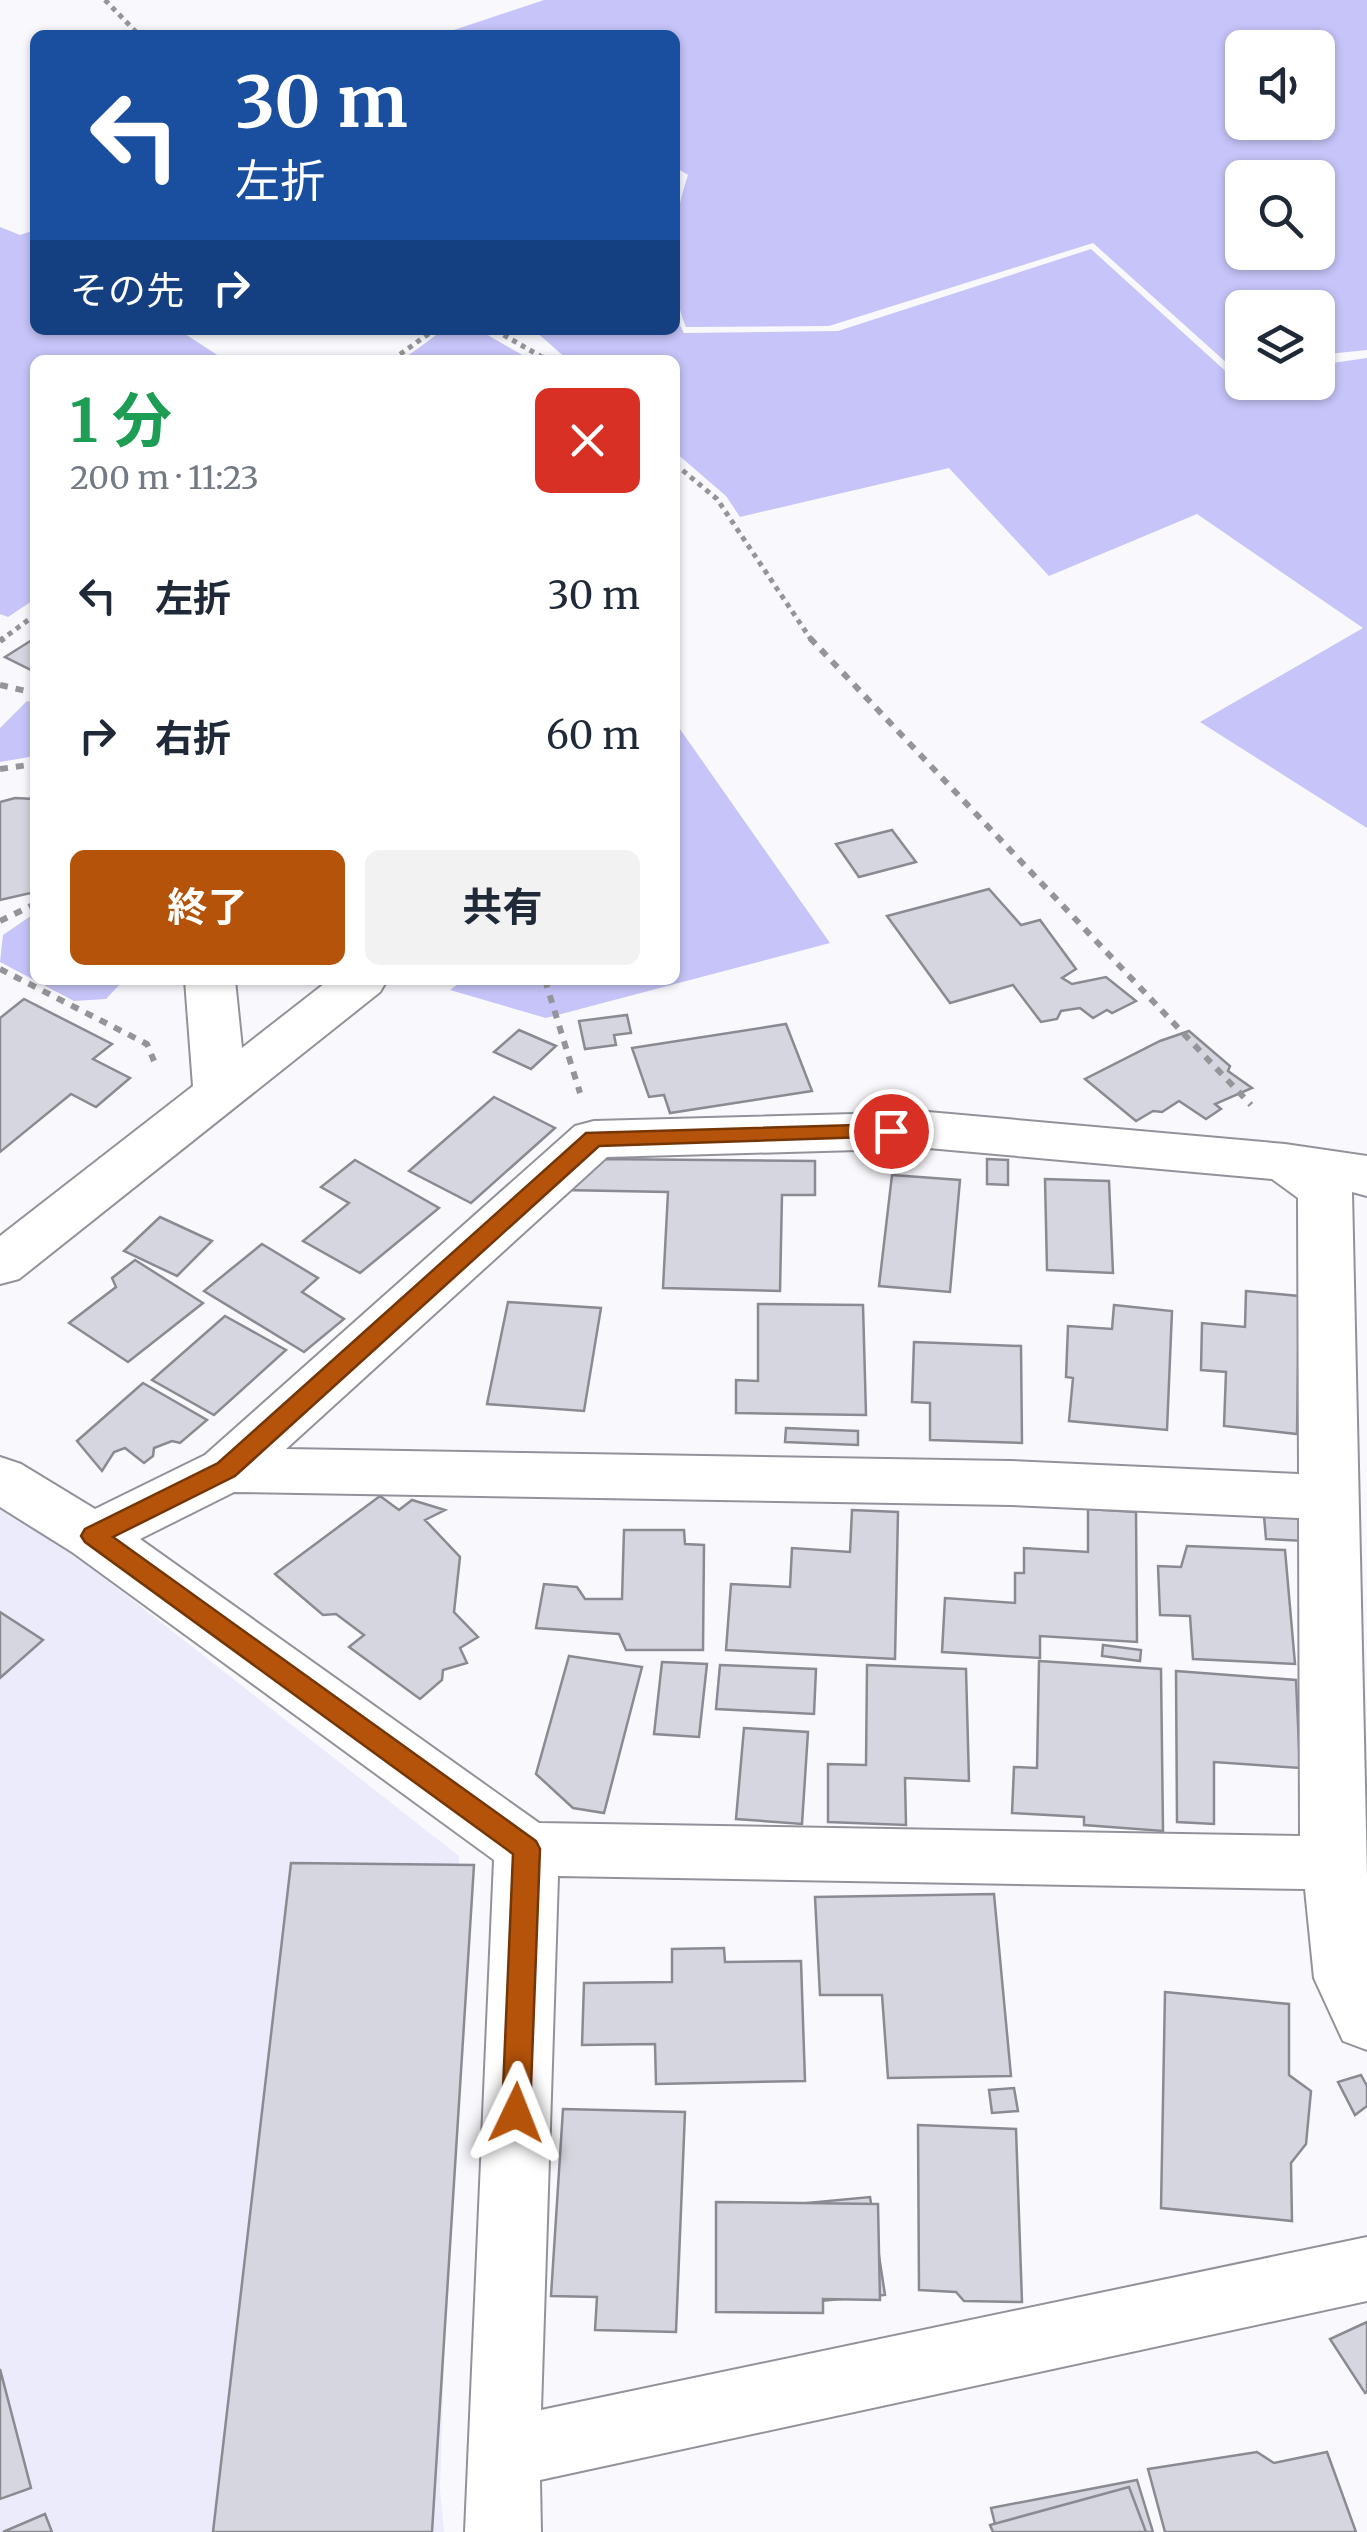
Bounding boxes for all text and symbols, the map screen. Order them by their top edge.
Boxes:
map controls [1225,30,1335,400]
button: sound [1225,30,1335,140]
text: 30 m [235,58,408,146]
icon: left [70,70,200,200]
text: 左折 [235,153,325,209]
button: search [1225,160,1335,270]
icon: right [204,260,259,315]
text: その先 [70,267,184,314]
button: layers [1225,290,1335,400]
text: 1 分 [70,383,172,458]
button: close [535,388,640,493]
text: 200 m · 11:23 [70,458,259,498]
icon: left [70,568,125,623]
text: 30 m [547,572,640,619]
text: 左折 [155,575,231,622]
icon: right [70,708,125,763]
text: 60 m [546,712,640,759]
text: 右折 [155,715,231,762]
button: 終了 [70,850,345,965]
button: 共有 [365,850,640,965]
pin [849,1089,934,1174]
icon: arrive [864,1104,919,1159]
position arrow [464,2061,568,2165]

